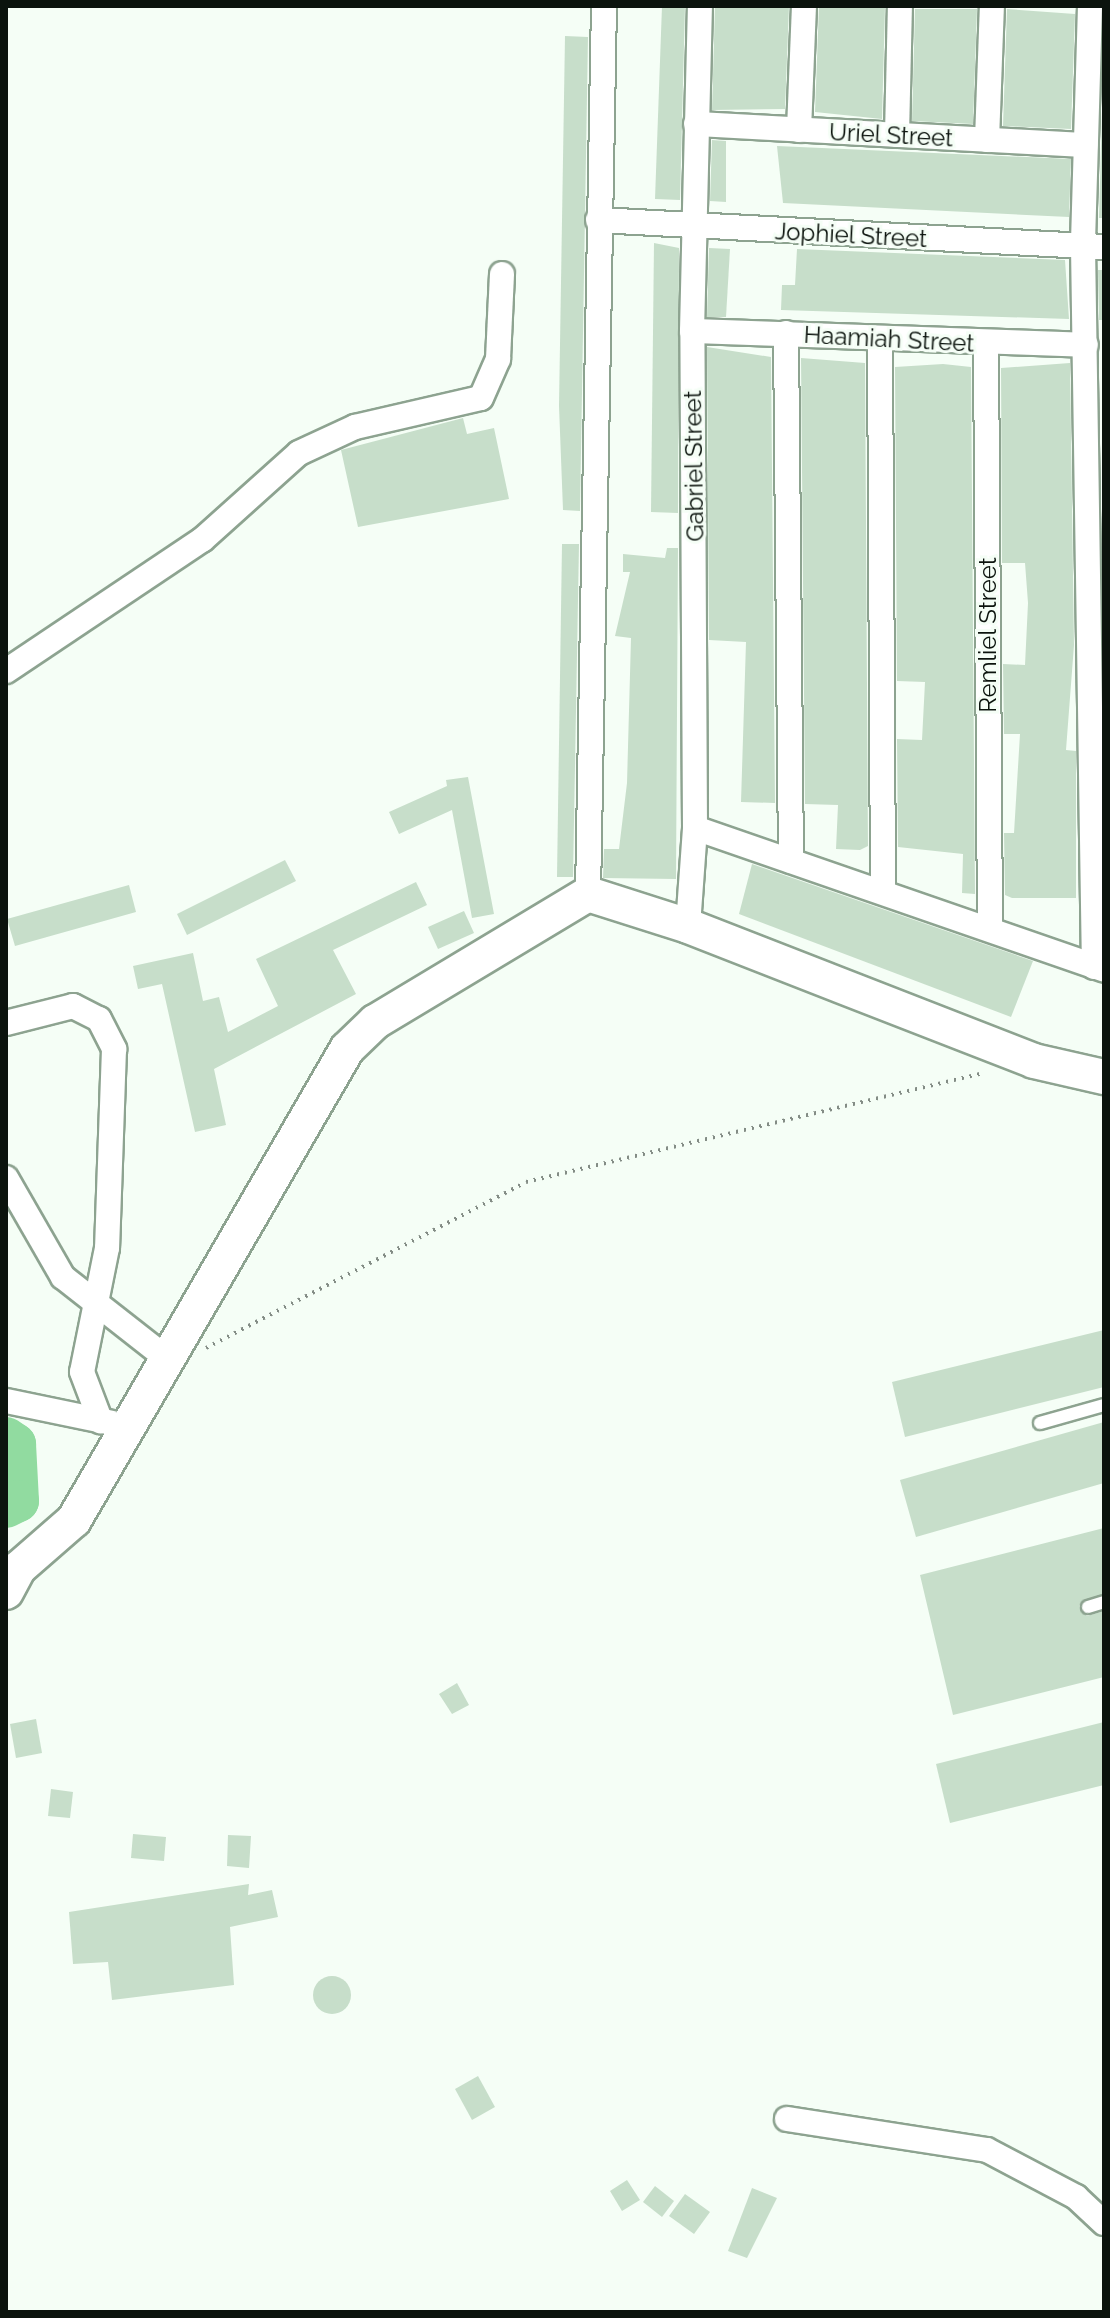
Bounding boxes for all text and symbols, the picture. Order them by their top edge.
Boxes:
street label: Uriel Street [828,117,954,153]
street label: Jophiel Street [774,217,928,253]
street label: Haamiah Street [803,320,975,358]
street label: Gabriel Street [678,390,710,542]
street label: Remliel Street [974,557,1002,713]

